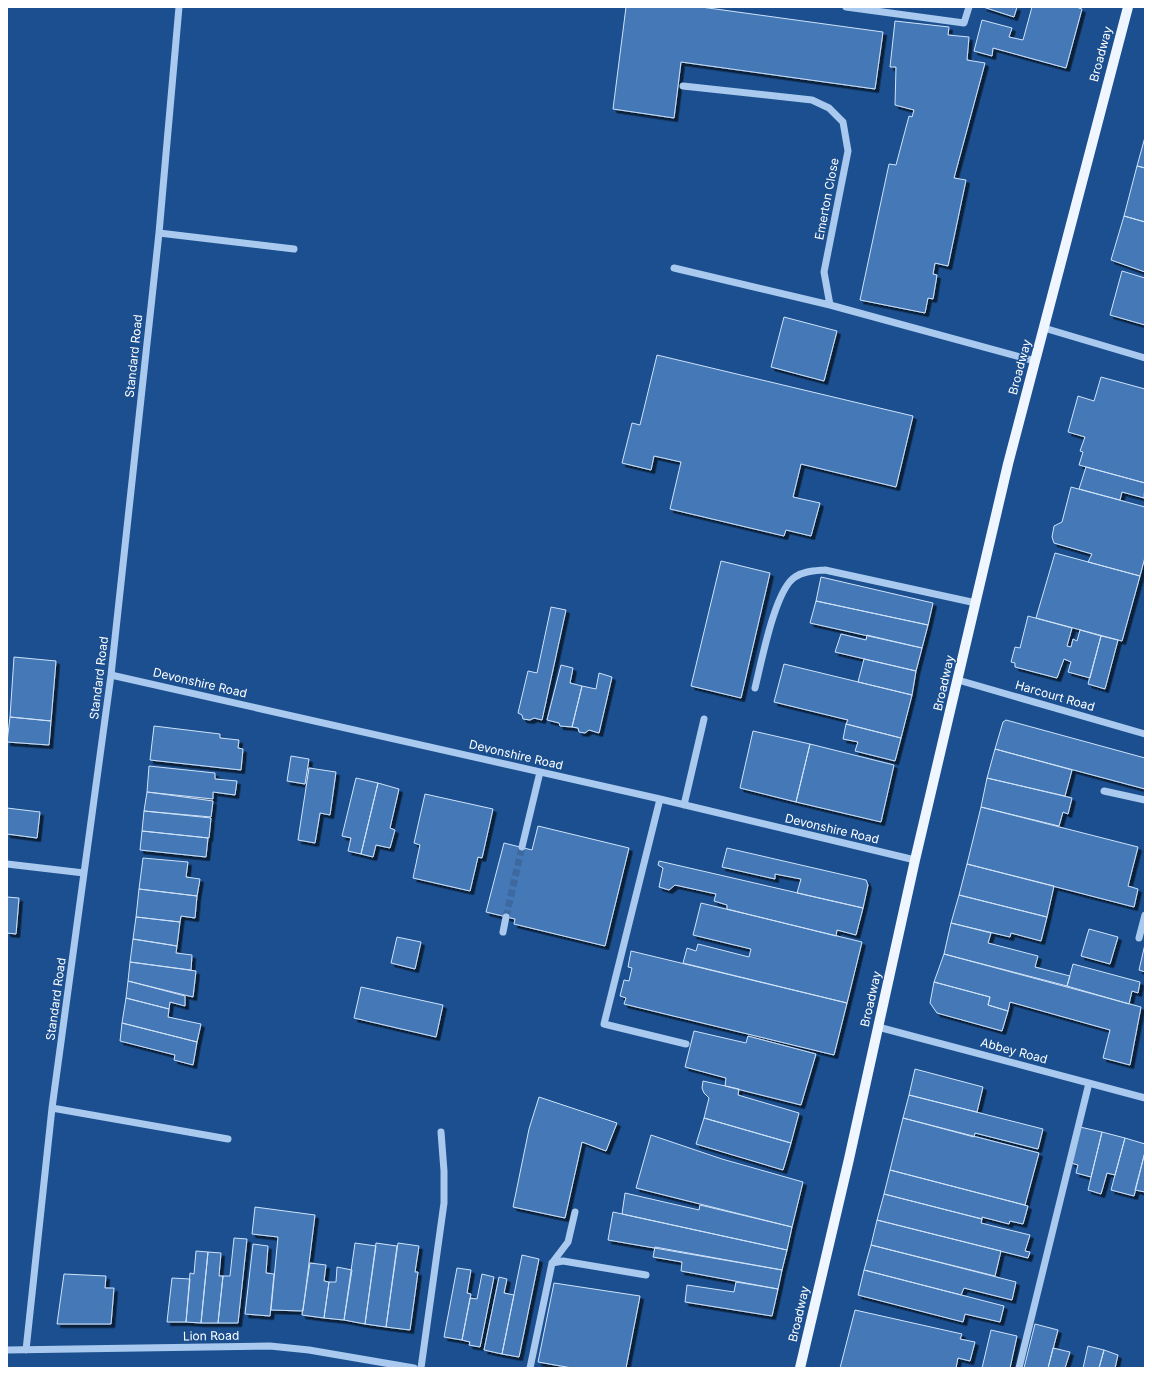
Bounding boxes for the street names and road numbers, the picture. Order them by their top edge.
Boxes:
street label: Broadway [1086,24,1115,83]
street label: Emerton Close [811,157,842,241]
street label: Standard Road [122,314,145,398]
street label: Broadway [1005,337,1034,396]
street label: Standard Road [86,636,111,720]
street label: Broadway [930,653,957,712]
street label: Devonshire Road [152,664,249,701]
street label: Harcourt Road [1014,677,1097,714]
street label: Devonshire Road [468,736,565,773]
street label: Devonshire Road [784,810,881,847]
street label: Standard Road [42,956,69,1041]
street label: Broadway [857,969,884,1028]
street label: Abbey Road [979,1034,1049,1067]
street label: Broadway [785,1284,812,1343]
street label: Lion Road [183,1328,239,1343]

